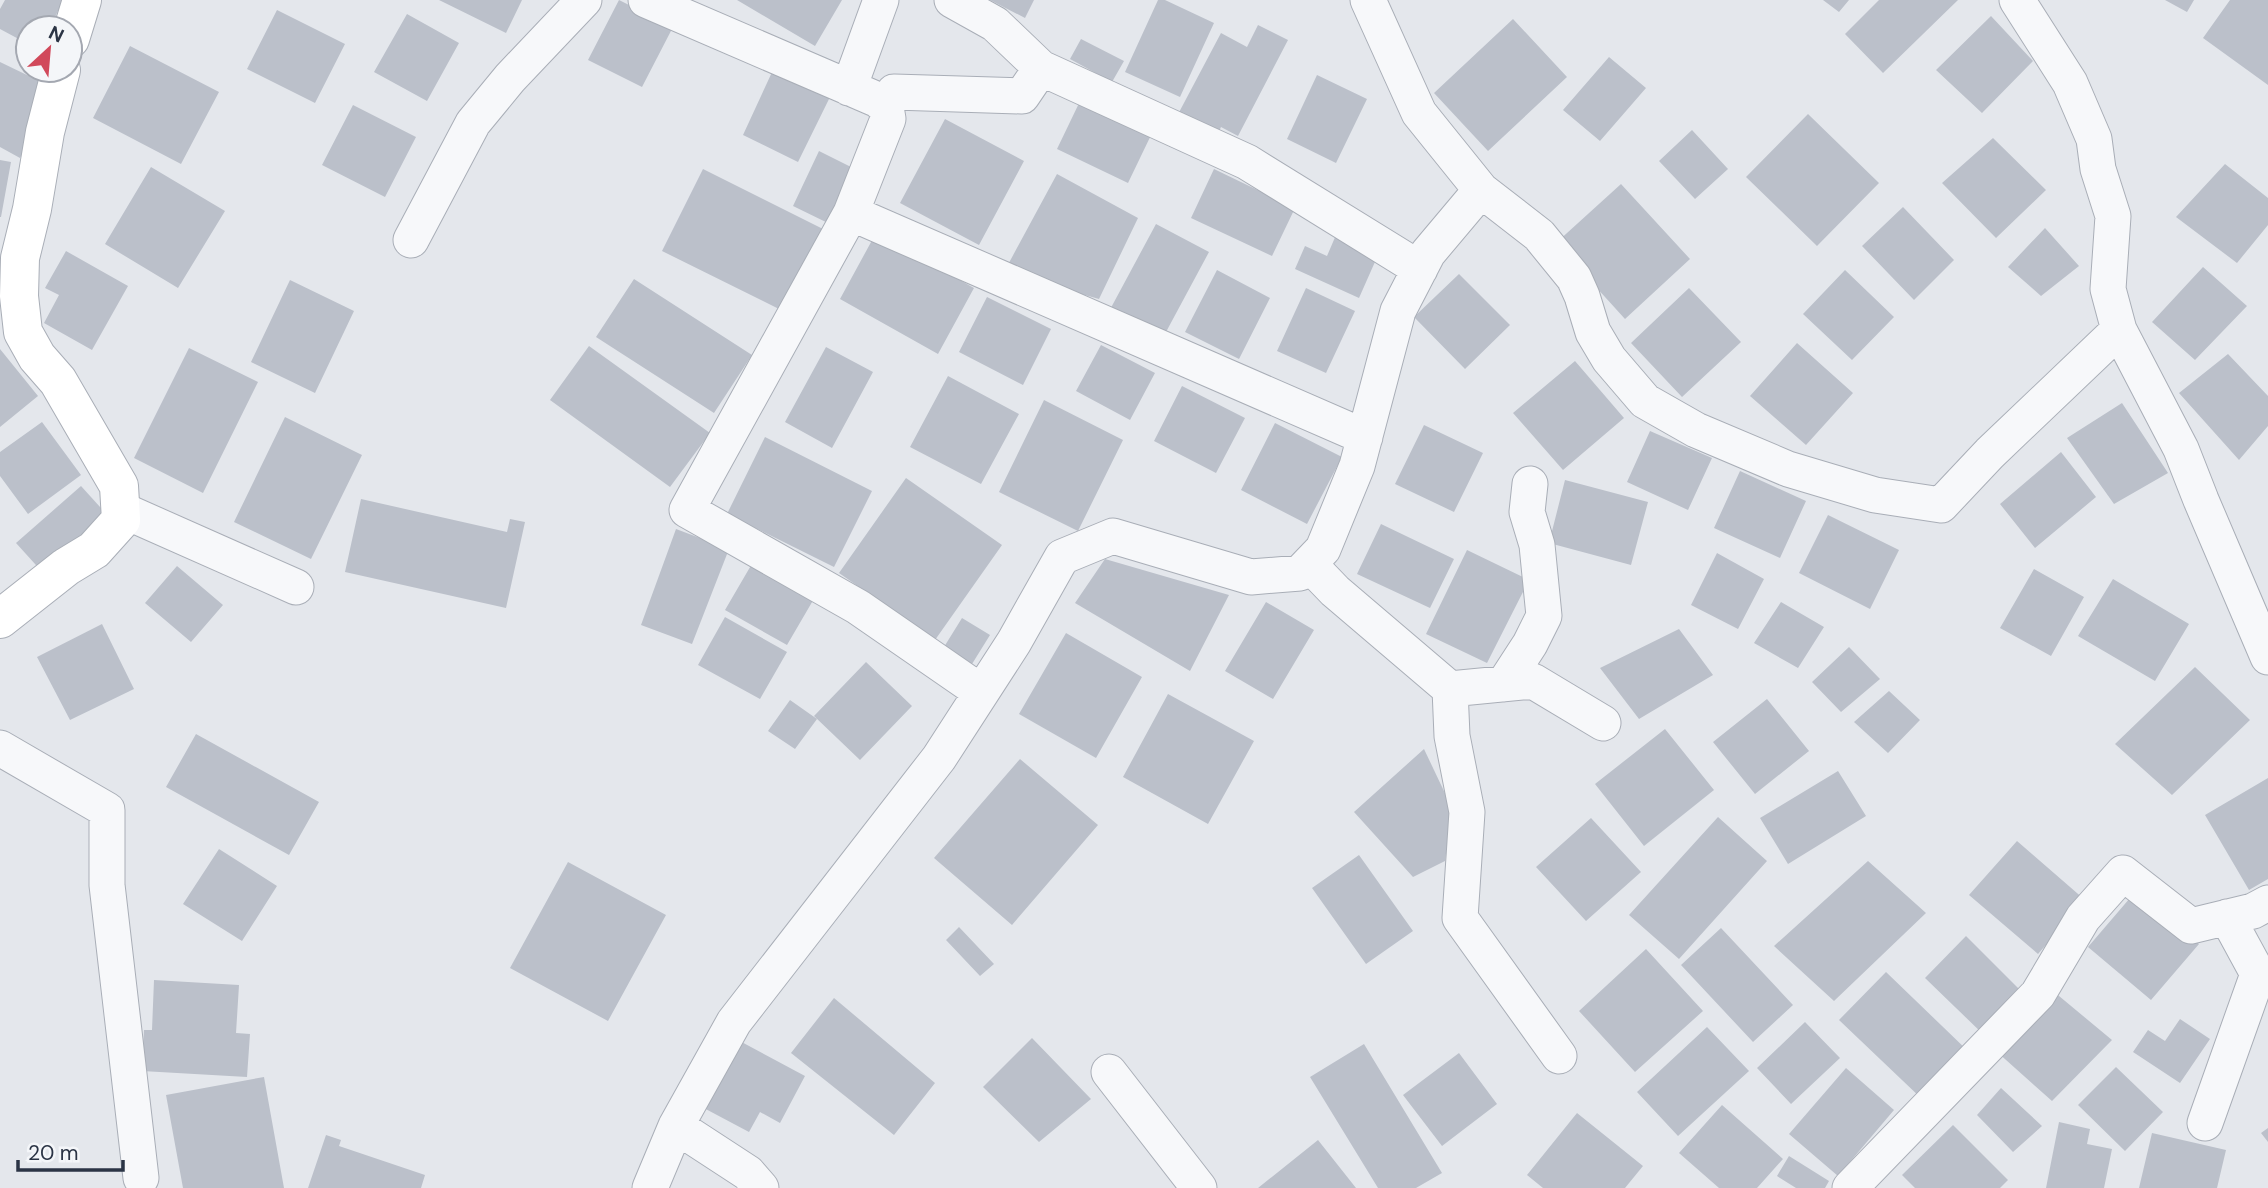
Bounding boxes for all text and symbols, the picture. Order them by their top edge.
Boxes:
north arrow [14,14,84,84]
text: N [45,20,68,48]
scale bar [18,1128,122,1172]
text: 20 m [28,1139,79,1167]

